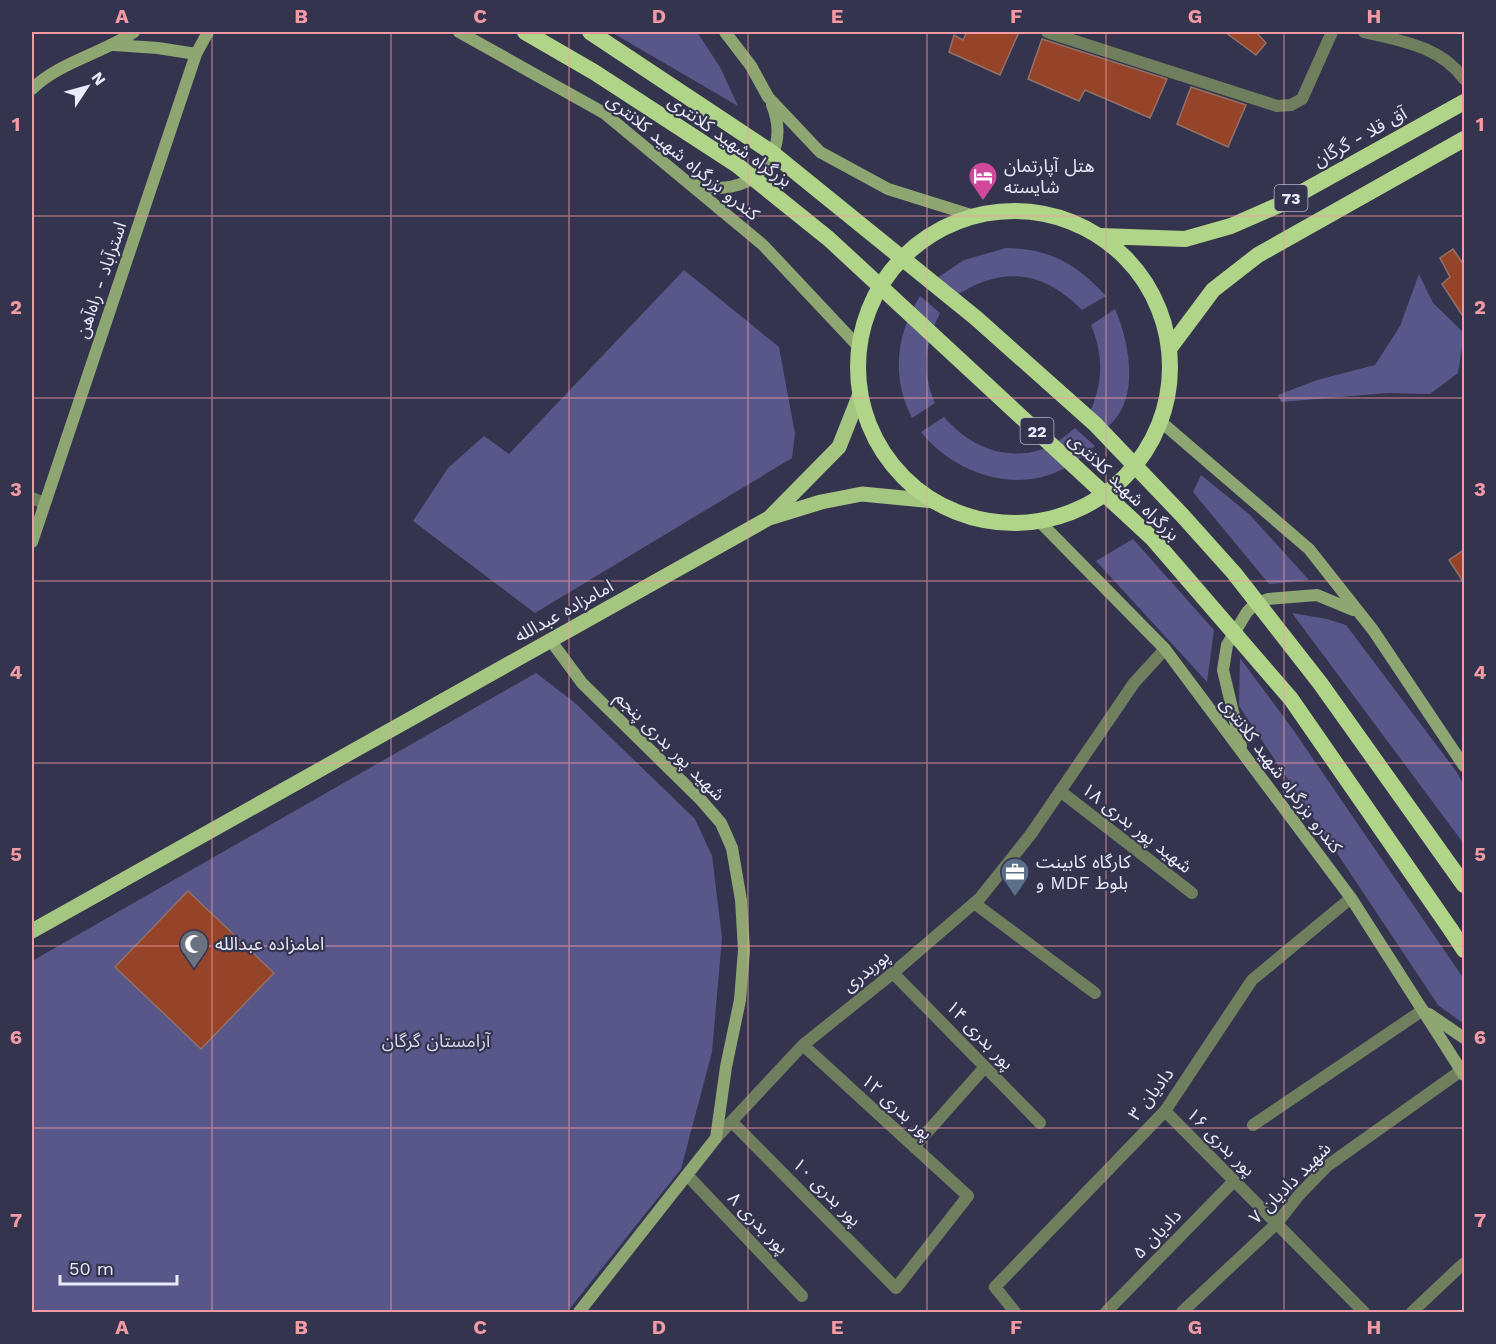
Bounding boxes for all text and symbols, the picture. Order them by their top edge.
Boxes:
text: A [115,4,129,28]
text: B [294,4,308,28]
text: C [473,4,487,28]
text: D [652,4,666,28]
text: E [831,4,843,28]
text: F [1010,4,1022,28]
text: G [1188,4,1202,28]
text: H [1367,4,1381,28]
north arrow [57,57,117,117]
text: N [88,68,110,89]
street label: کندرو بزرگراه شهید کلانتری [602,89,764,226]
street label: بزرگراه شهید کلانتری [664,90,796,192]
street label: آق قلا - گرگان [1309,102,1411,172]
text: 1 [12,112,20,136]
text: 1 [1476,112,1484,136]
place label: هتل آپارتمان شایسته [1004,155,1095,197]
hotel icon: هتل آپارتمان شایسته [967,160,999,202]
road number: 73 [1274,185,1308,211]
street label: استرآباد - راه‌آهن [71,219,131,341]
text: 2 [10,295,22,319]
text: 2 [1474,295,1486,319]
road number: 22 [1020,418,1054,444]
street label: بزرگراه شهید کلانتری [1064,428,1184,546]
text: 3 [10,477,22,501]
text: 3 [1474,477,1486,501]
street label: امامزاده عبدالله [511,575,617,647]
text: 4 [10,660,23,684]
text: 4 [1474,660,1487,684]
street label: شهید پور بدری پنجم [609,687,729,807]
street label: کندرو بزرگراه شهید کلانتری [1215,693,1347,858]
street label: شهید پور بدری ۱۸ [1077,778,1196,878]
text: 5 [10,842,22,866]
text: 5 [1474,842,1486,866]
place label: کارگاه کابینت و MDF بلوط [1036,851,1131,894]
office icon: کارگاه کابینت و MDF بلوط [999,856,1031,898]
mosque icon: امامزاده عبدالله [178,928,210,970]
place label: امامزاده عبدالله [215,933,324,955]
street label: پوربدری [838,945,894,997]
street label: پور بدری ۱۴ [941,996,1018,1074]
text: 6 [10,1025,22,1049]
text: 6 [1474,1025,1486,1049]
park label: آرامستان گرگان [382,1030,491,1052]
street label: دادیان ۳ [1124,1063,1178,1125]
street label: پور بدری ۱۲ [857,1069,937,1145]
street label: پور بدری ۱۶ [1182,1103,1260,1181]
street label: شهید دادیان ۷ [1245,1138,1335,1228]
street label: پور بدری ۱۰ [788,1153,866,1231]
street label: پور بدری ۸ [723,1187,793,1259]
street label: دادیان ۵ [1128,1204,1186,1264]
text: 7 [10,1208,22,1232]
text: 7 [1474,1208,1486,1232]
scale bar [60,1248,177,1286]
text: 50 m [69,1258,114,1279]
text: A [115,1315,129,1339]
text: B [294,1315,308,1339]
text: C [473,1315,487,1339]
text: D [652,1315,666,1339]
text: E [831,1315,843,1339]
text: F [1010,1315,1022,1339]
text: G [1188,1315,1202,1339]
text: H [1367,1315,1381,1339]

